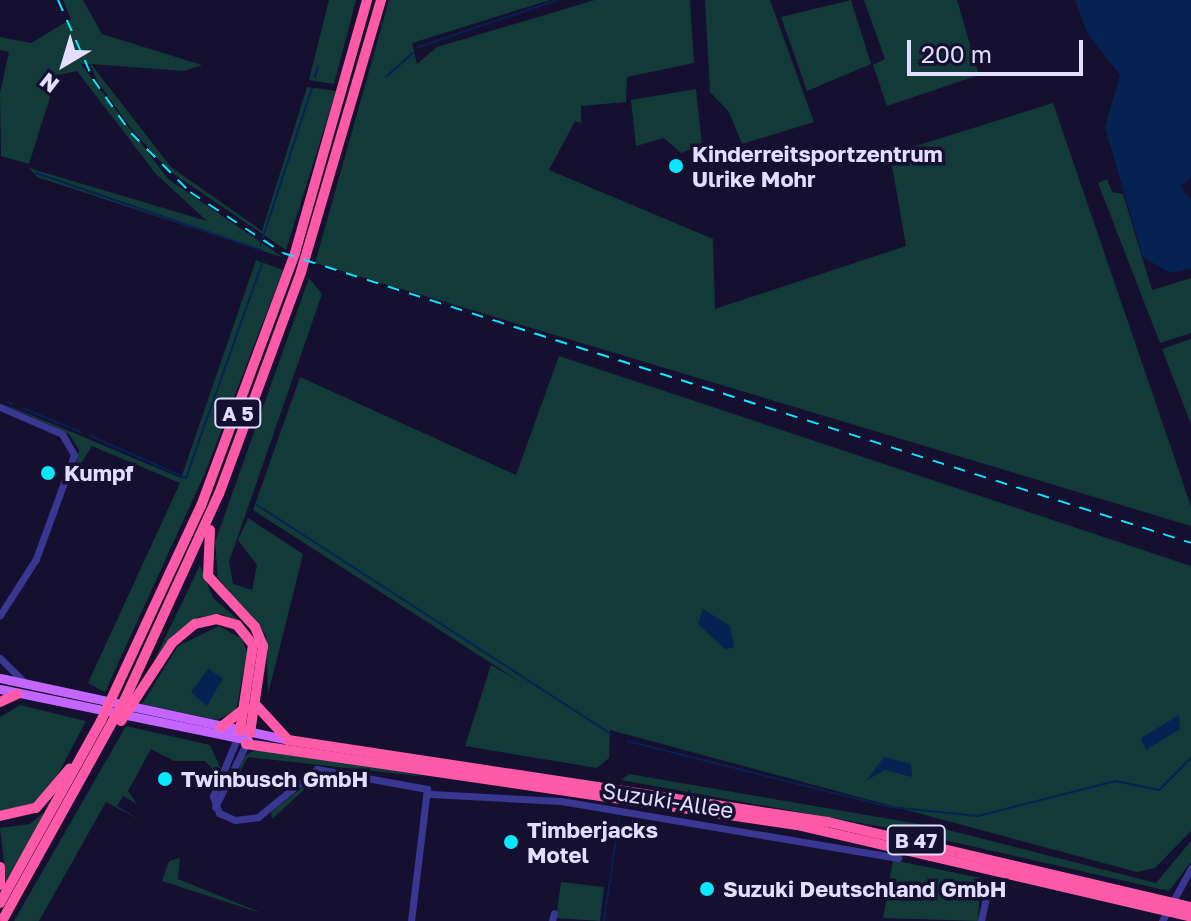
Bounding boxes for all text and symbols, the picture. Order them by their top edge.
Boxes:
north arrow [24,24,104,104]
scale bar [911,24,1087,74]
text: 200 m [921,39,992,68]
text: N [34,68,64,99]
place label: Kinderreitsportzentrum Ulrike Mohr [692,140,943,192]
marker: Kinderreitsportzentrum Ulrike Mohr [667,157,685,175]
road number: A 5 [214,397,262,429]
place label: Kumpf [64,460,133,486]
marker: Kumpf [39,464,57,482]
place label: Twinbusch GmbH [181,766,368,792]
marker: Twinbusch GmbH [156,770,174,788]
street label: Suzuki-Allee [601,777,735,823]
place label: Timberjacks Motel [527,816,658,868]
road number: B 47 [886,824,946,856]
marker: Timberjacks Motel [502,833,520,851]
place label: Suzuki Deutschland GmbH [723,876,1006,902]
marker: Suzuki Deutschland GmbH [698,880,716,898]

